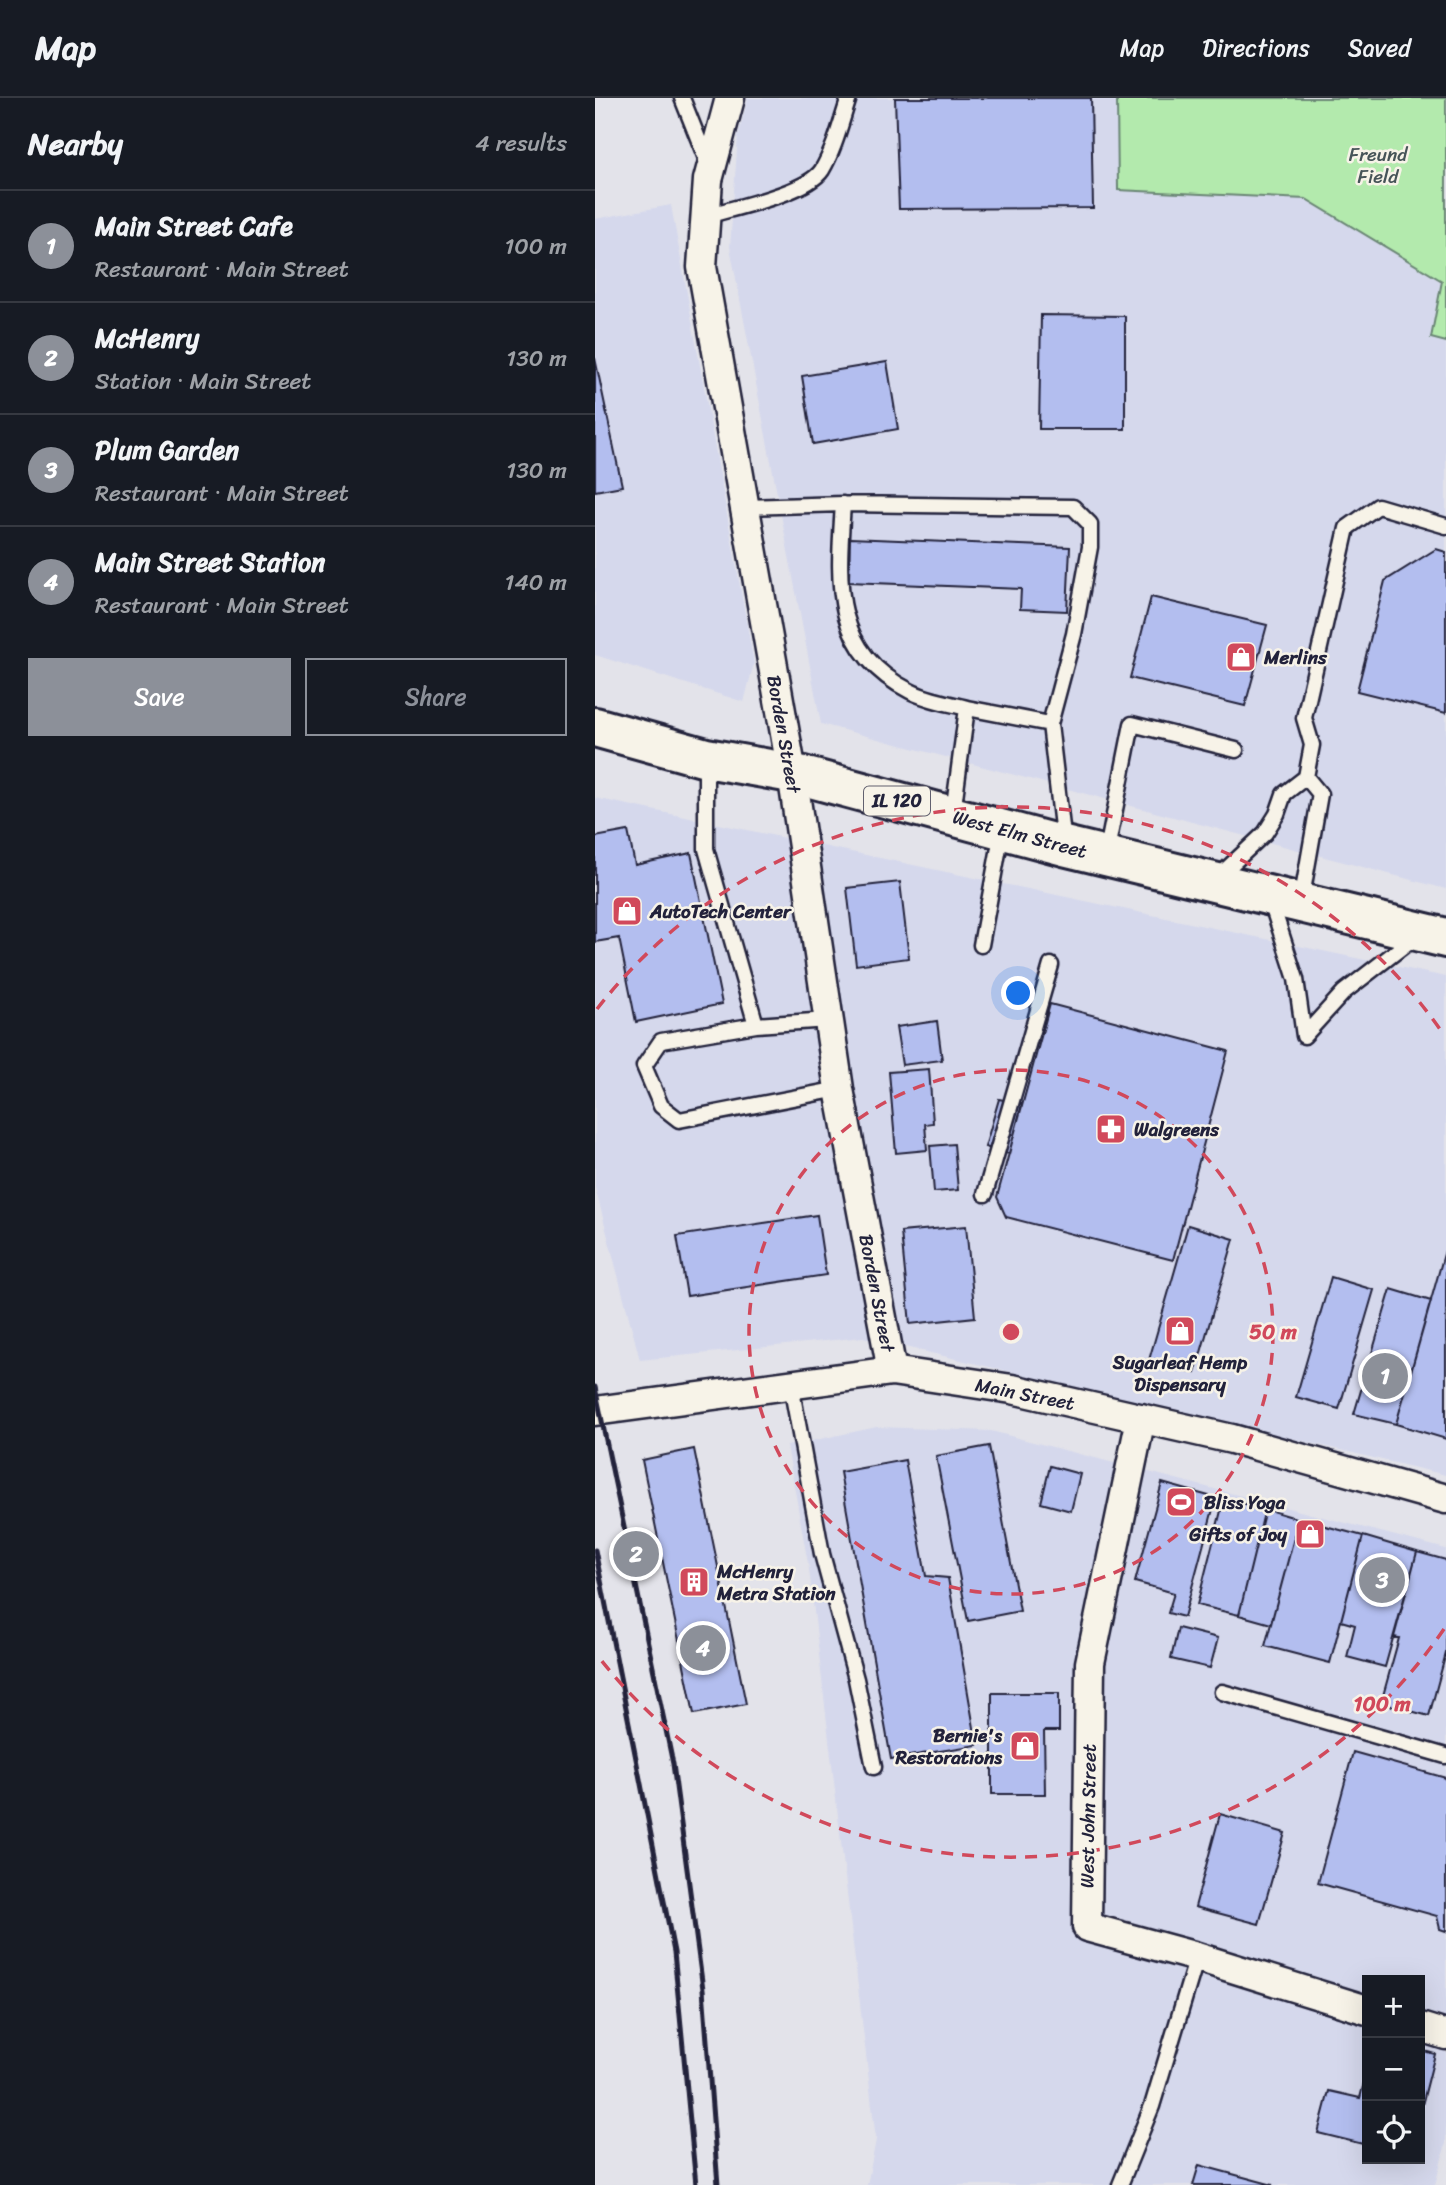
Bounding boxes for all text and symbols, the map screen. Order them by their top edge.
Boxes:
text: Map [35,19,96,77]
text: Map [1120,27,1164,69]
text: Directions [1202,27,1310,69]
text: Saved [1348,27,1411,69]
text: Nearby [28,117,123,171]
text: 4 results [475,123,567,164]
park label: Freund Field [1349,138,1409,193]
text: Main Street Cafe [95,203,293,249]
text: 1 [46,226,56,267]
text: 100 m [504,226,567,267]
text: Restaurant · Main Street [95,249,349,290]
text: McHenry [95,315,199,361]
text: 2 [44,338,58,379]
text: 130 m [506,338,567,379]
text: Station · Main Street [95,361,311,402]
text: Plum Garden [95,427,239,473]
text: 3 [45,450,57,491]
text: 130 m [506,450,567,491]
text: Restaurant · Main Street [95,473,349,514]
text: Main Street Station [95,539,325,585]
text: 4 [44,562,58,603]
text: 140 m [505,562,567,603]
text: Restaurant · Main Street [95,585,349,626]
shop icon: Merlins [1224,640,1258,674]
place label: Merlins [1263,641,1328,674]
button: Save [28,658,291,736]
button: Share [305,658,567,736]
street label: Borden Street [757,673,811,797]
road number: IL 120 [864,786,930,816]
street label: West Elm Street [949,800,1091,868]
shop icon: AutoTech Center [610,894,644,928]
place label: AutoTech Center [649,895,792,928]
your location [1001,976,1035,1010]
pharmacy icon: Walgreens [1094,1112,1128,1146]
place label: Walgreens [1134,1113,1220,1146]
street label: Borden Street [849,1231,905,1356]
text: 50 m [1249,1313,1298,1351]
shop icon: Sugarleaf Hemp Dispensary [1163,1314,1197,1348]
centre of rings [999,1320,1023,1344]
place label: Sugarleaf Hemp Dispensary [1112,1346,1247,1401]
pin: 1 [1362,1350,1408,1402]
street label: Main Street [972,1368,1078,1420]
sports icon: Bliss Yoga [1164,1485,1198,1519]
place label: Bliss Yoga [1204,1486,1286,1519]
shop icon: Gifts of Joy [1293,1517,1327,1551]
place label: Gifts of Joy [1188,1518,1288,1551]
pin: 2 [613,1528,659,1580]
pin: 3 [1359,1554,1405,1606]
place label: McHenry Metra Station [716,1555,836,1610]
building icon: McHenry Metra Station [677,1565,711,1599]
pin: 4 [680,1622,726,1674]
text: 100 m [1353,1685,1411,1723]
place label: Bernie's Restorations [894,1719,1003,1774]
shop icon: Bernie's Restorations [1008,1729,1042,1763]
street label: West John Street [1070,1744,1106,1888]
map controls [1362,1975,1425,2164]
button: + [1362,1975,1425,2038]
button: − [1362,2038,1425,2101]
button: locate [1362,2101,1425,2164]

